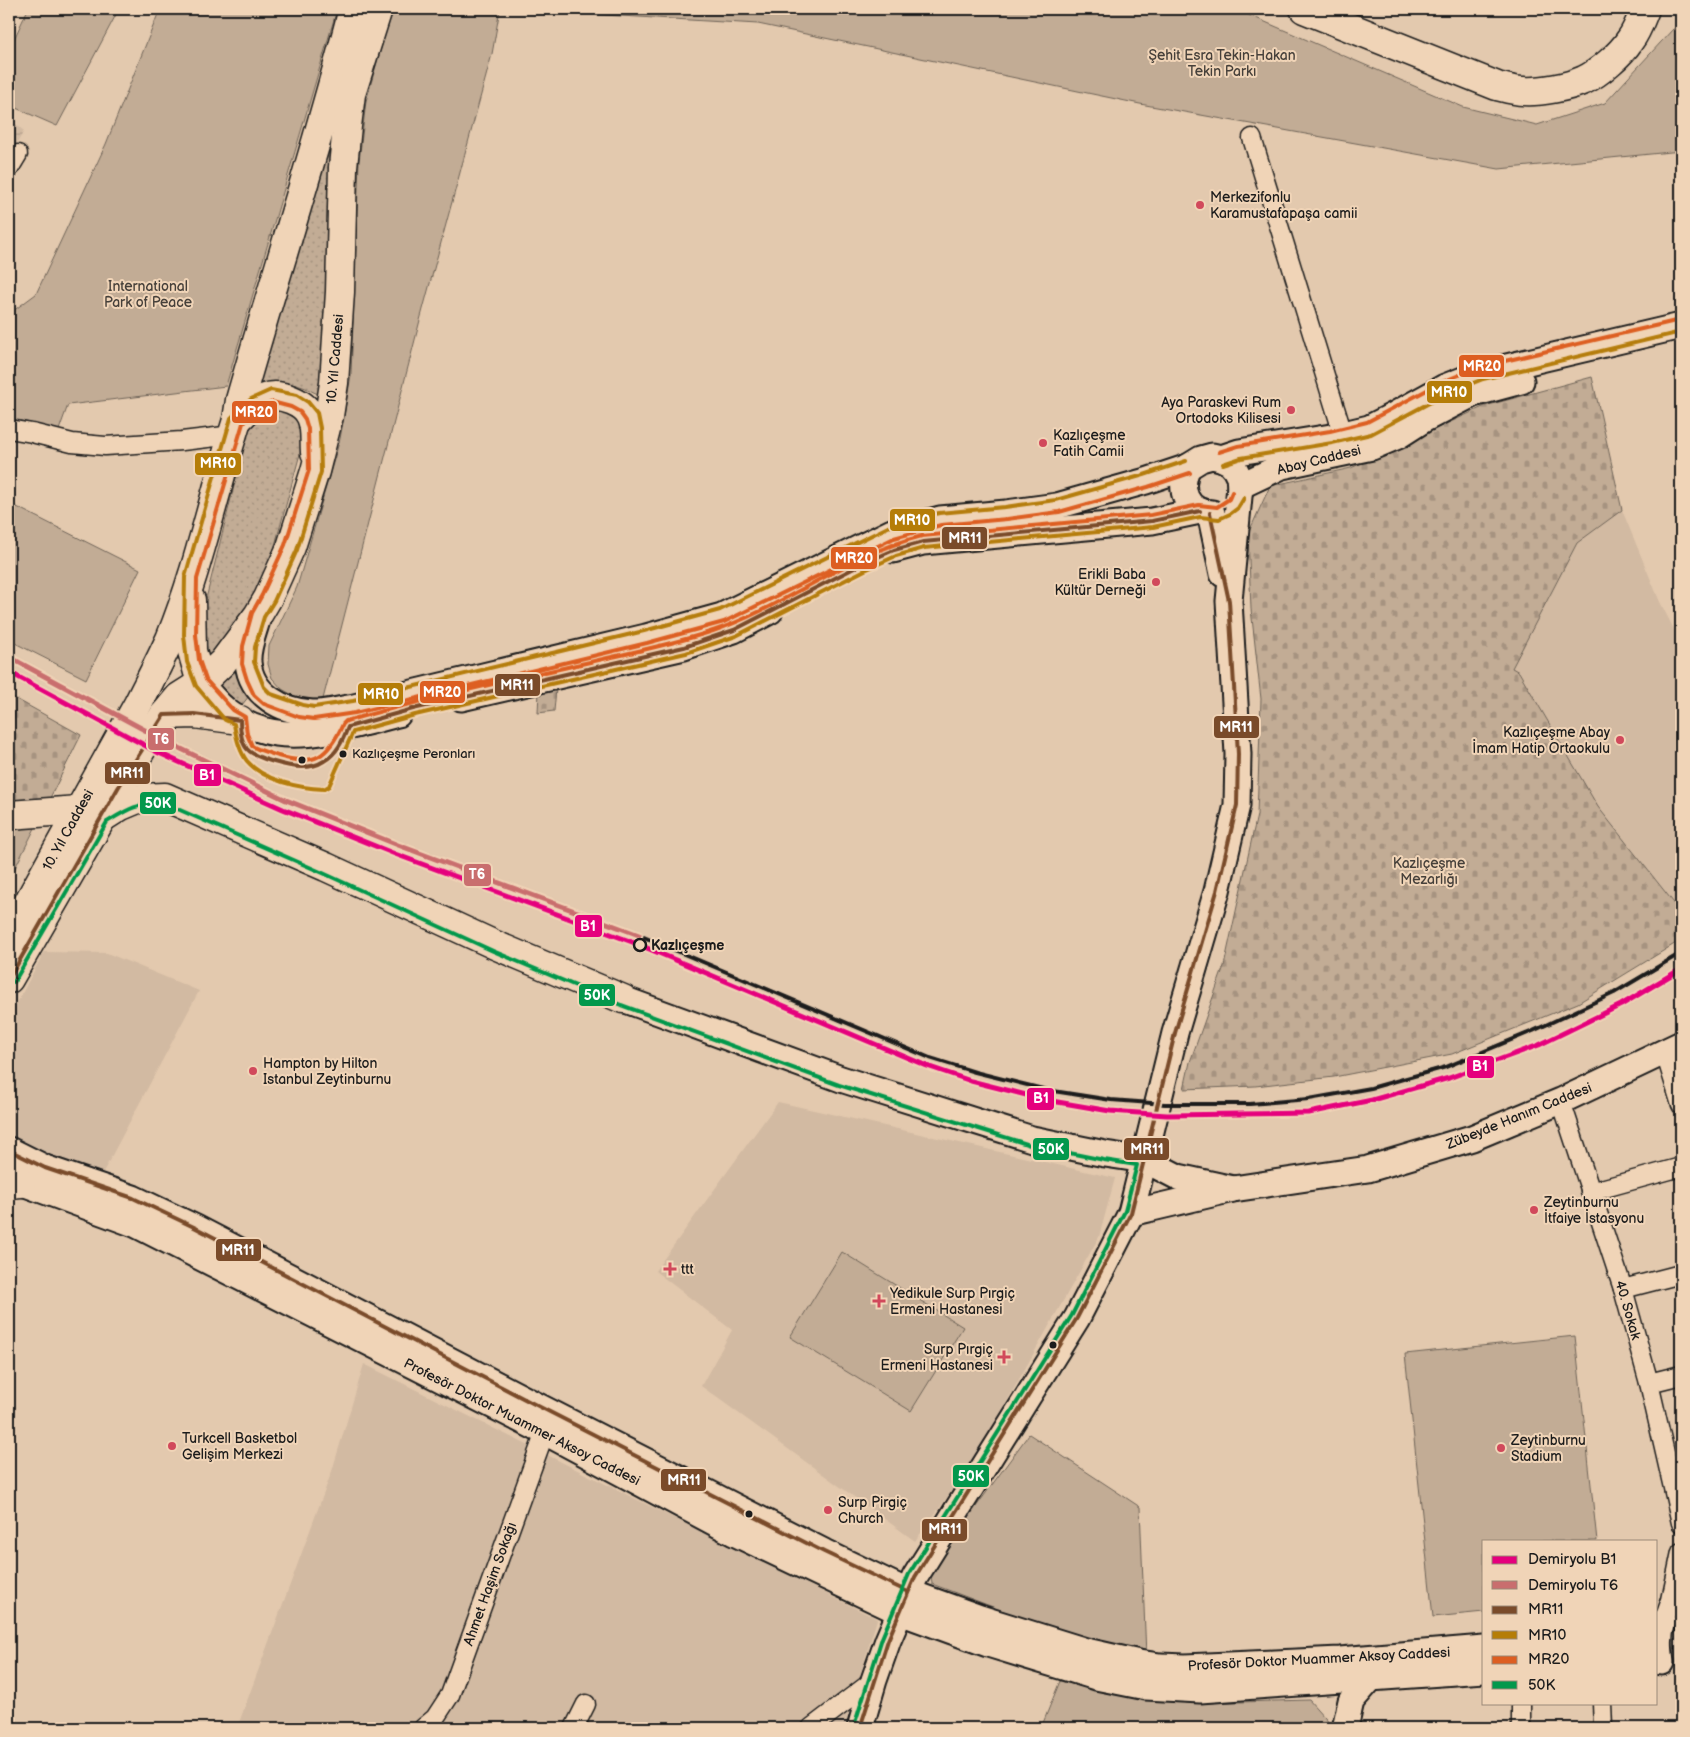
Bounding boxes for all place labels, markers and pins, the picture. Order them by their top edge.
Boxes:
place label: Merkezifonlu Karamustafapaşa camii [1210,189,1357,222]
marker: Merkezifonlu Karamustafapaşa camii [1194,199,1206,211]
place label: Aya Paraskevi Rum Ortodoks Kilisesi [1161,394,1281,427]
marker: Aya Paraskevi Rum Ortodoks Kilisesi [1285,404,1297,416]
place label: Kazlıçeşme Fatih Camii [1053,427,1126,460]
marker: Kazlıçeşme Fatih Camii [1037,437,1049,449]
place label: Erikli Baba Kültür Derneği [1054,566,1146,599]
marker: Erikli Baba Kültür Derneği [1150,576,1162,588]
place label: Kazlıçeşme Abay İmam Hatip Ortaokulu [1472,724,1611,757]
marker: Kazlıçeşme Abay İmam Hatip Ortaokulu [1614,734,1626,746]
place label: Kazlıçeşme Peronları [352,746,475,762]
marker: Kazlıçeşme Peronları [338,749,348,759]
unlabelled marker [297,755,307,765]
place label: Kazlıçeşme [651,937,724,954]
marker: Kazlıçeşme [633,938,647,952]
place label: Hampton by Hilton Istanbul Zeytinburnu [263,1055,391,1088]
marker: Hampton by Hilton Istanbul Zeytinburnu [247,1065,259,1077]
place label: Zeytinburnu İtfaiye İstasyonu [1543,1194,1644,1227]
marker: Zeytinburnu İtfaiye İstasyonu [1528,1204,1540,1216]
place label: ttt [681,1261,695,1278]
marker: ttt [663,1262,677,1276]
place label: Yedikule Surp Pırgiç Ermeni Hastanesi [889,1285,1015,1318]
marker: Yedikule Surp Pırgiç Ermeni Hastanesi [872,1294,886,1308]
unlabelled marker [1048,1340,1058,1350]
place label: Surp Pırgiç Ermeni Hastanesi [881,1341,993,1374]
marker: Surp Pırgiç Ermeni Hastanesi [997,1350,1011,1364]
place label: Turkcell Basketbol Gelişim Merkezi [182,1430,297,1463]
place label: Zeytinburnu Stadium [1510,1432,1586,1465]
marker: Turkcell Basketbol Gelişim Merkezi [166,1440,178,1452]
marker: Zeytinburnu Stadium [1495,1442,1507,1454]
place label: Surp Pirgiç Church [838,1494,907,1527]
marker: Surp Pirgiç Church [822,1504,834,1516]
unlabelled marker [744,1509,754,1519]

